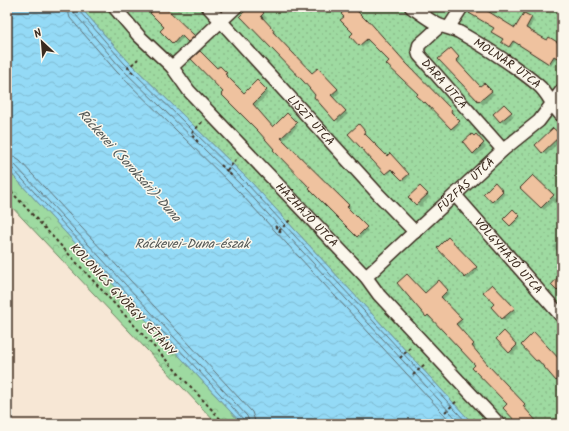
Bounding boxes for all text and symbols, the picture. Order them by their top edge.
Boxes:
north arrow [22,22,62,62]
text: N [31,24,45,44]
street label: MOLNÁR UTCA [470,33,545,93]
street label: DARA UTCA [417,54,472,113]
street label: LISZT UTCA [283,90,339,150]
water label: Ráckevei (Soroksári)-Duna [72,105,186,228]
street label: FŰZFÁS UTCA [432,153,499,217]
street label: HÁZHAJÓ UTCA [271,178,343,252]
street label: VÖLGYHAJÓ UTCA [470,214,547,298]
water label: Ráckevei-Duna-észak [135,234,251,255]
street label: KOLONICS GYÖRGY SÉTÁNY [65,239,181,362]

